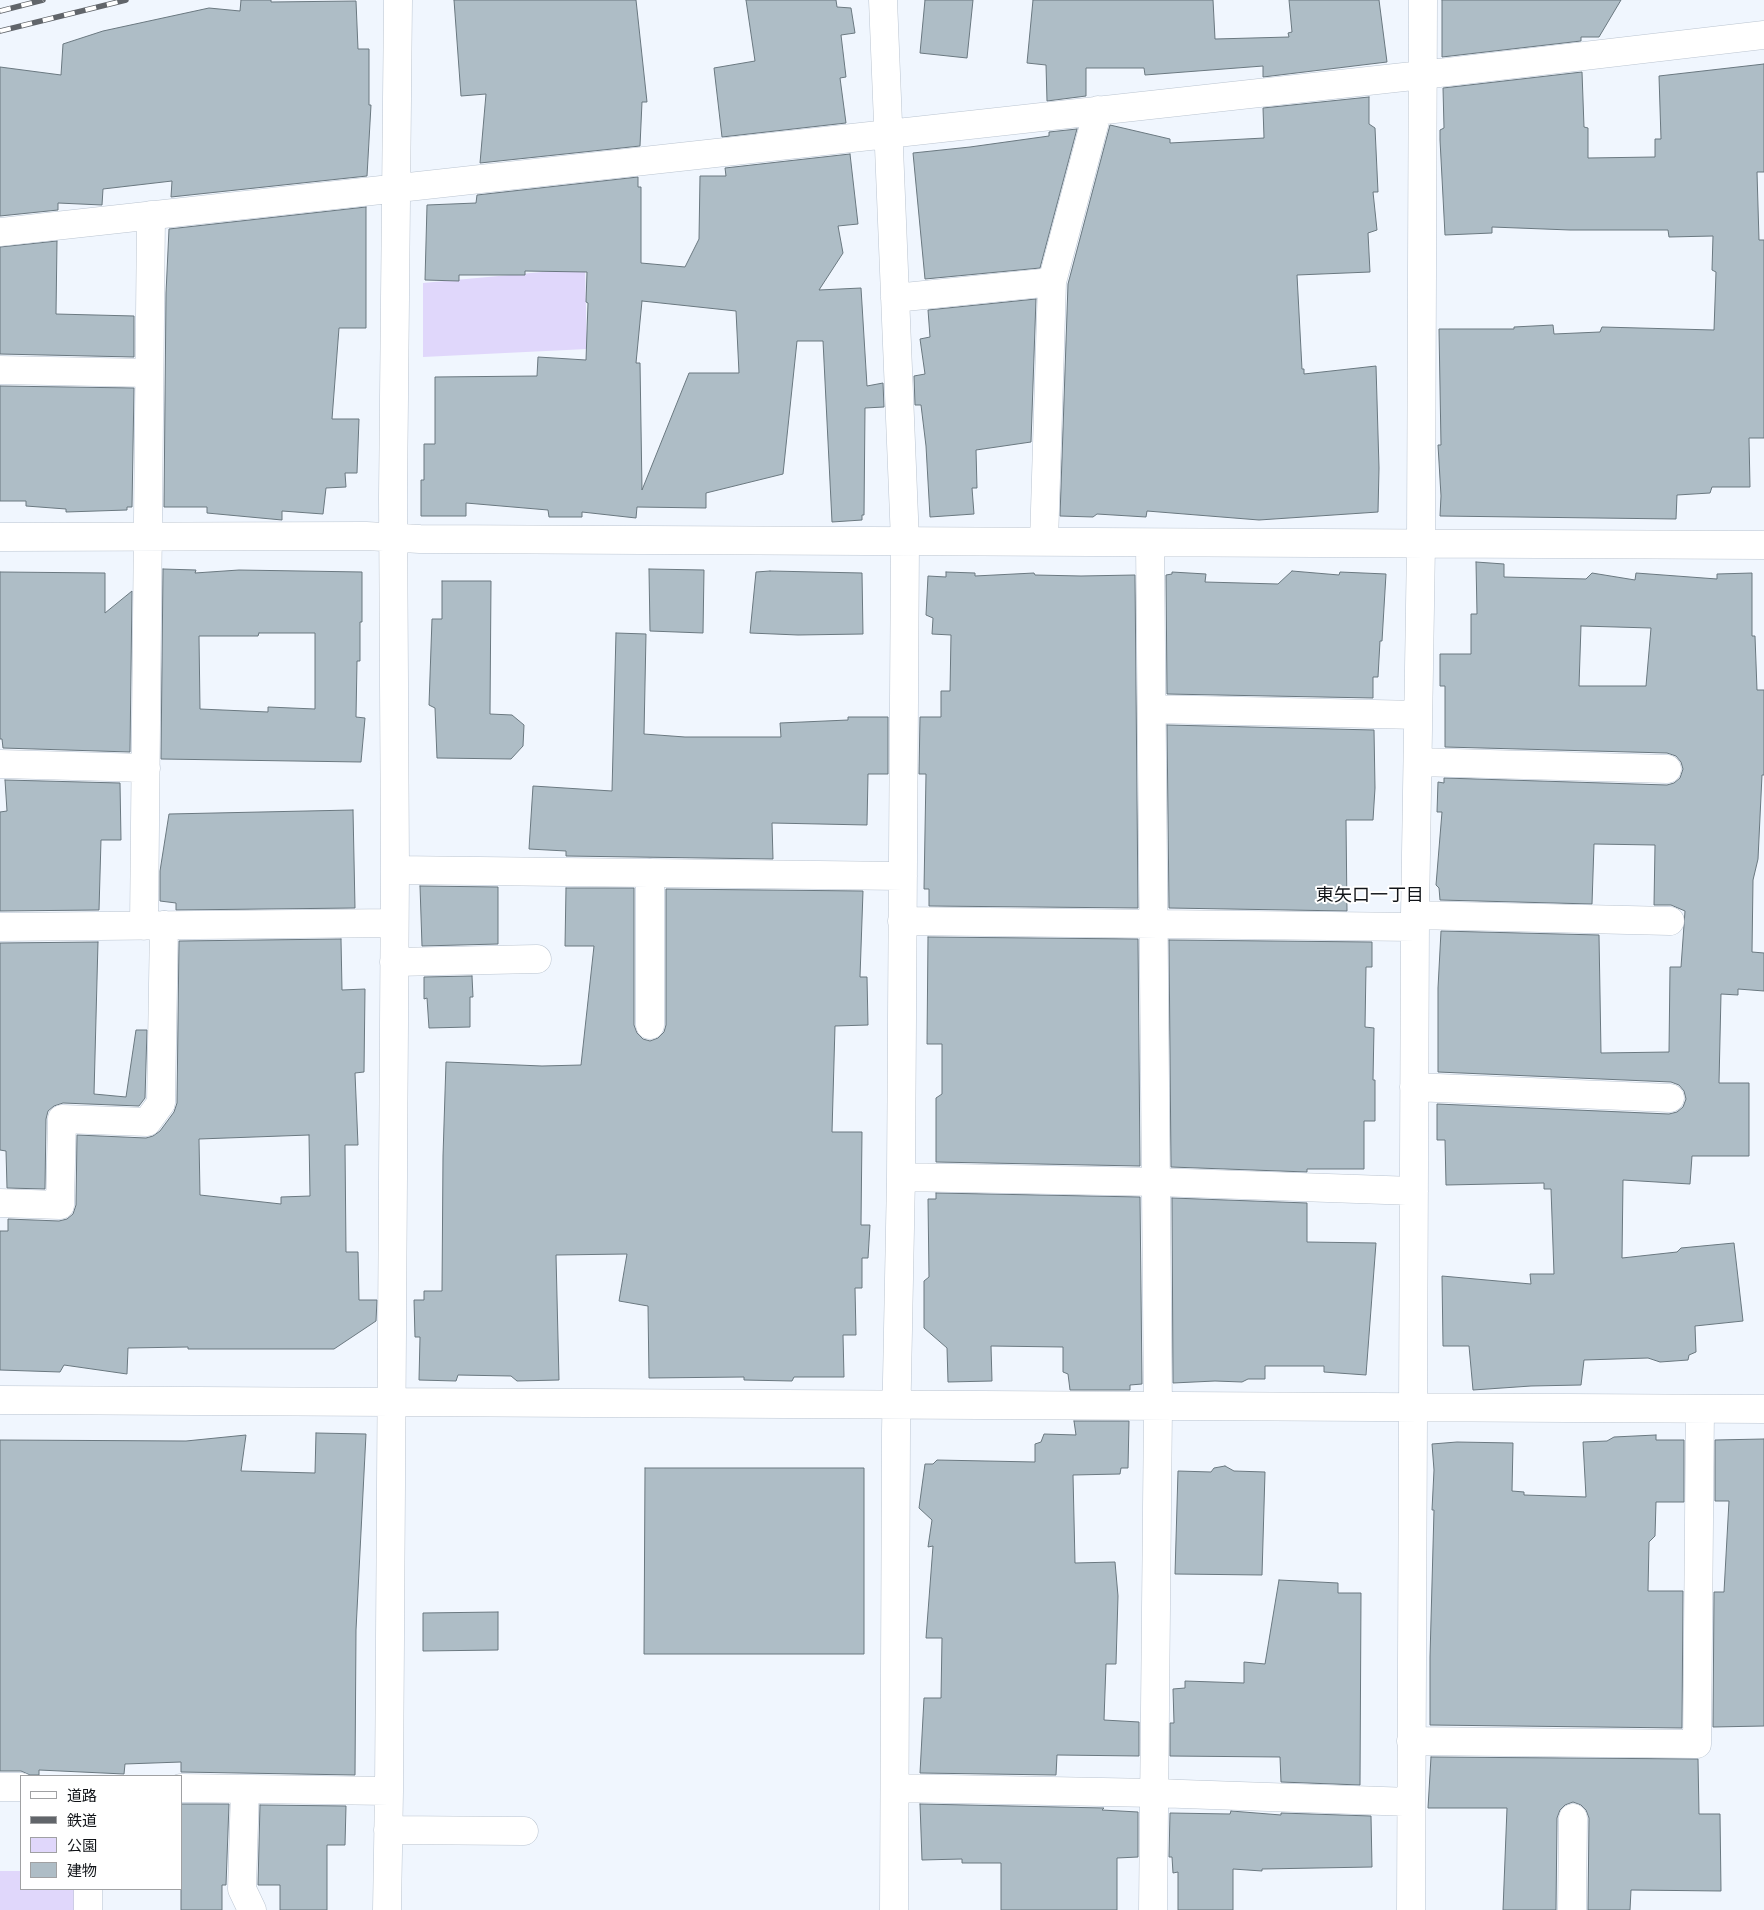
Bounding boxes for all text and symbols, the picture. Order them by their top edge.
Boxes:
district label: 東矢口一丁目 [1316,885,1424,907]
legend [20,1775,182,1890]
text: 道路 [67,1787,97,1805]
text: 鉄道 [67,1812,97,1830]
text: 公園 [67,1837,97,1855]
text: 建物 [67,1862,97,1880]

